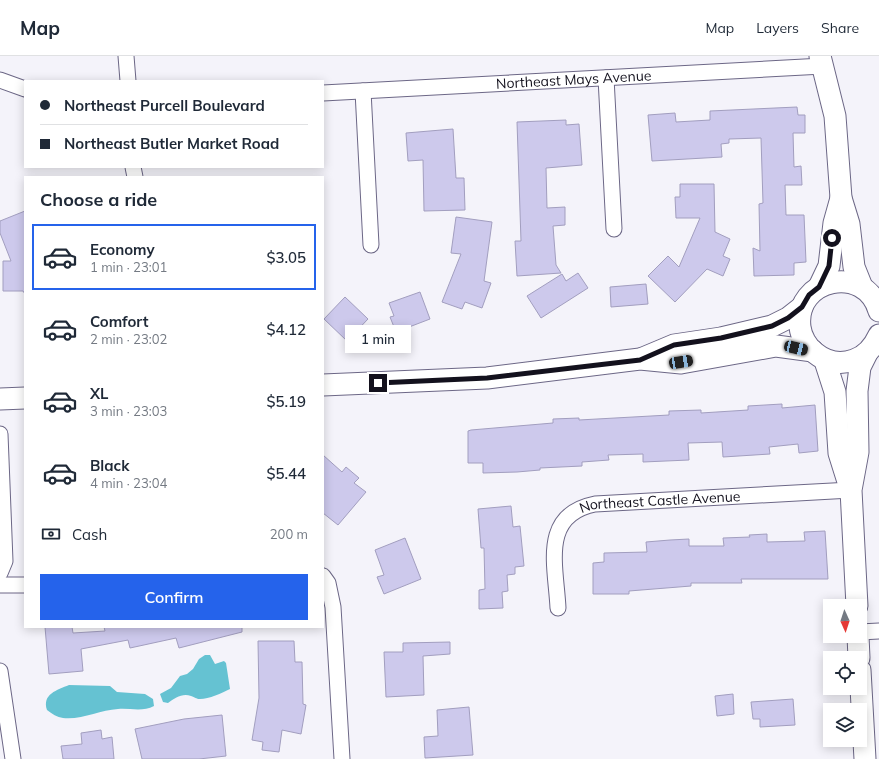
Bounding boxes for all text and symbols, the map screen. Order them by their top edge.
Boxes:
text: Map [20,16,60,40]
text: Map [705,19,734,37]
text: Layers [756,19,799,37]
text: Share [821,19,859,37]
street label: Northeast Mays Avenue [495,66,652,93]
text: Northeast Purcell Boulevard [64,96,265,115]
text: Northeast Butler Market Road [64,134,279,153]
text: Choose a ride [40,188,157,211]
route start [823,229,841,247]
icon: car [42,239,78,275]
text: Economy [90,240,155,259]
text: $3.05 [266,248,306,267]
text: 1 min · 23:01 [90,259,167,275]
icon: car [42,311,78,347]
text: Comfort [90,312,148,331]
text: $4.12 [266,320,306,339]
callout: 1 min [345,325,411,353]
text: 2 min · 23:02 [90,331,167,347]
text: 1 min [361,331,395,347]
car [783,339,809,357]
car [668,354,694,370]
route end [369,374,387,392]
icon: car [42,383,78,419]
text: XL [90,384,108,403]
text: $5.19 [266,392,306,411]
text: 3 min · 23:03 [90,403,167,419]
icon: car [42,455,78,491]
text: Black [90,456,129,475]
text: $5.44 [266,464,306,483]
text: 4 min · 23:04 [90,475,167,491]
street label: Northeast Castle Avenue [577,487,741,517]
icon: cash [40,523,62,545]
text: Cash [72,525,107,544]
text: 200 m [270,526,308,542]
button: Confirm [40,574,308,620]
north arrow [823,599,867,643]
map controls [823,599,867,747]
button: locate [823,651,867,695]
button: layers [823,703,867,747]

